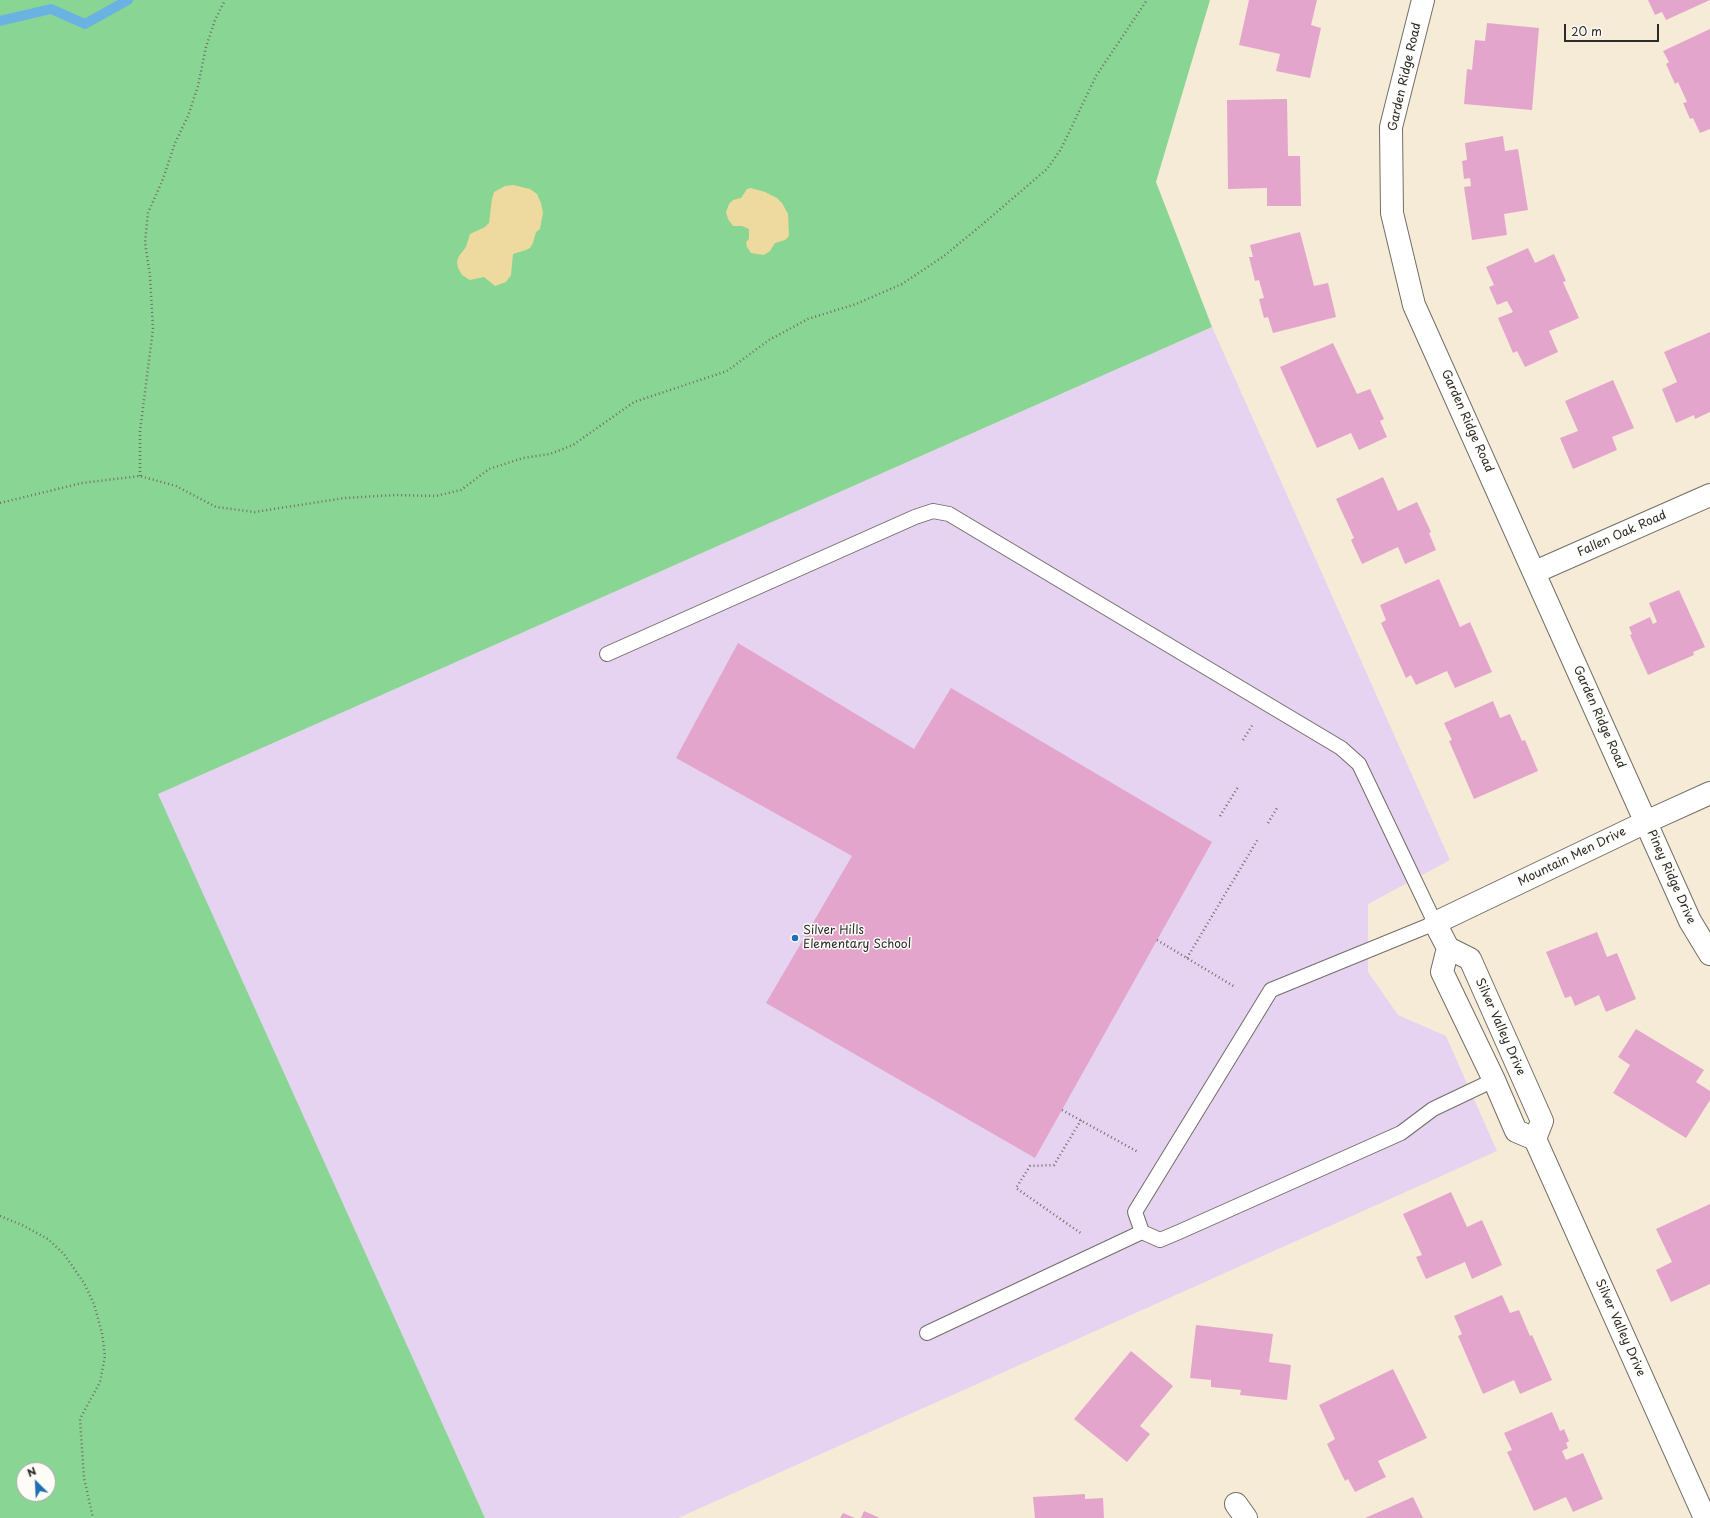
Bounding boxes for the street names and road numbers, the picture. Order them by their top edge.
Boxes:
street label: Garden Ridge Road [1386,21,1424,133]
street label: Garden Ridge Road [1438,367,1496,475]
street label: Fallen Oak Road [1575,508,1669,560]
street label: Garden Ridge Road [1570,663,1628,771]
street label: Mountain Men Drive [1516,825,1628,889]
street label: Piney Ridge Drive [1644,828,1698,926]
street label: Silver Valley Drive [1472,976,1528,1078]
street label: Silver Valley Drive [1592,1277,1648,1379]

